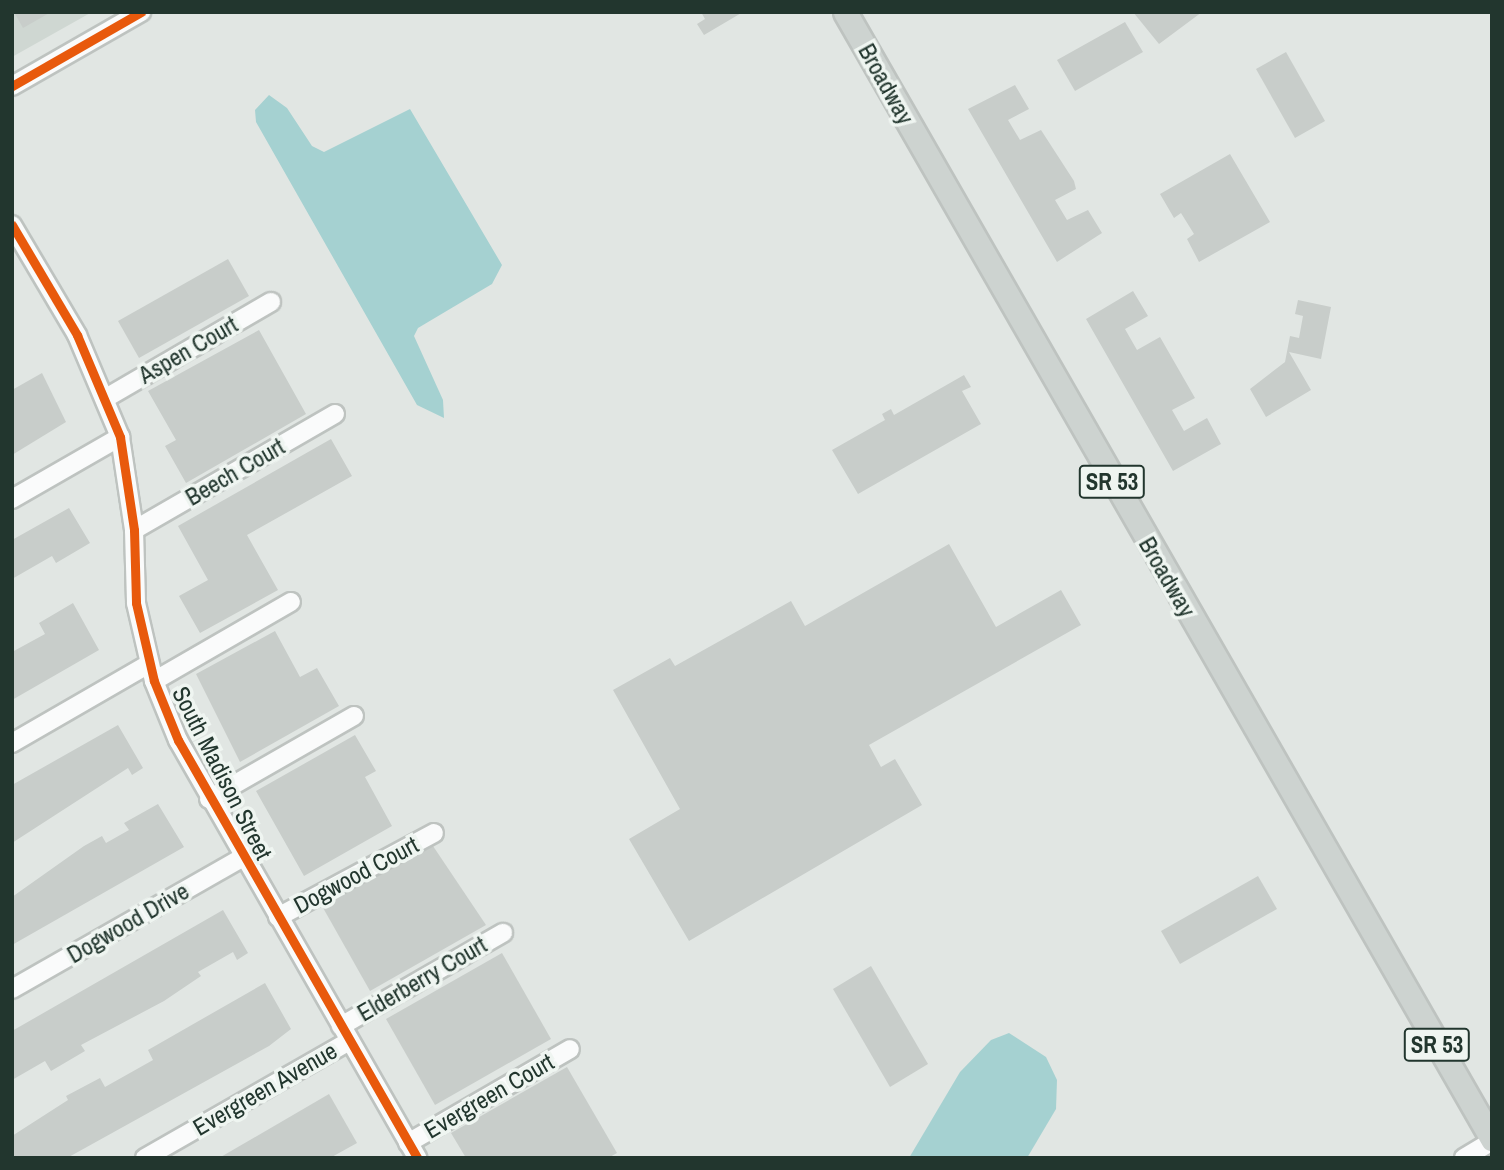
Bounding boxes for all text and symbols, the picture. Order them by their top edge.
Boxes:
street label: Broadway [852,39,920,129]
street label: Aspen Court [133,310,243,390]
street label: Beech Court [180,432,290,512]
road number: SR 53 [1079,462,1145,502]
street label: Broadway [1133,532,1201,622]
street label: South Madison Street [166,682,278,864]
street label: Dogwood Court [289,830,423,920]
street label: Dogwood Drive [62,877,194,969]
street label: Elderberry Court [352,930,492,1028]
road number: SR 53 [1404,1026,1470,1064]
street label: Evergreen Avenue [187,1036,343,1142]
street label: Evergreen Court [419,1047,559,1145]

